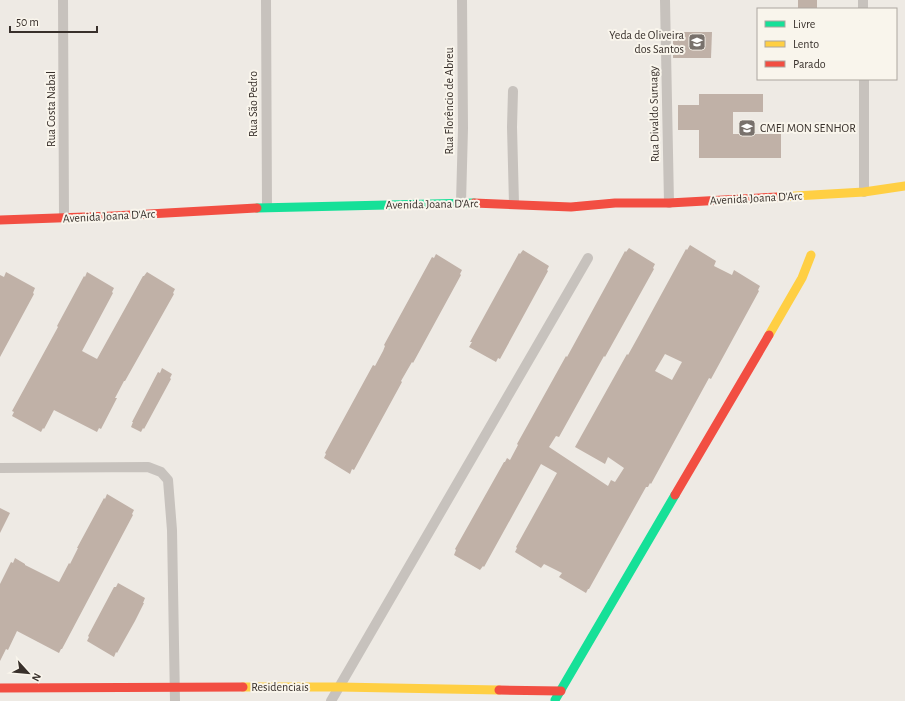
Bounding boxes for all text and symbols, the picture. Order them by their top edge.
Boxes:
scale bar [10,8,97,34]
legend [757,8,897,80]
text: 50 m [16,16,39,28]
text: Livre [793,18,815,30]
place label: Yeda de Oliveira dos Santos [609,29,684,55]
school or university icon: Yeda de Oliveira dos Santos [687,32,707,52]
text: Lento [793,38,819,50]
street label: Rua Florêncio de Abreu [443,47,455,155]
text: Parado [793,58,826,70]
street label: Rua Divaldo Suruagy [647,66,662,162]
street label: Rua Costa Nabal [45,71,57,147]
street label: Rua São Pedro [247,71,259,137]
school or university icon: CMEI MON SENHOR [737,118,757,138]
place label: CMEI MON SENHOR [760,122,856,134]
street label: Avenida Joana D'Arc [709,190,803,206]
street label: Avenida Joana D'Arc [386,197,479,211]
street label: Avenida Joana D'Arc [62,208,156,224]
north arrow [8,653,48,693]
text: N [30,671,43,683]
street label: Residenciais [251,681,309,693]

